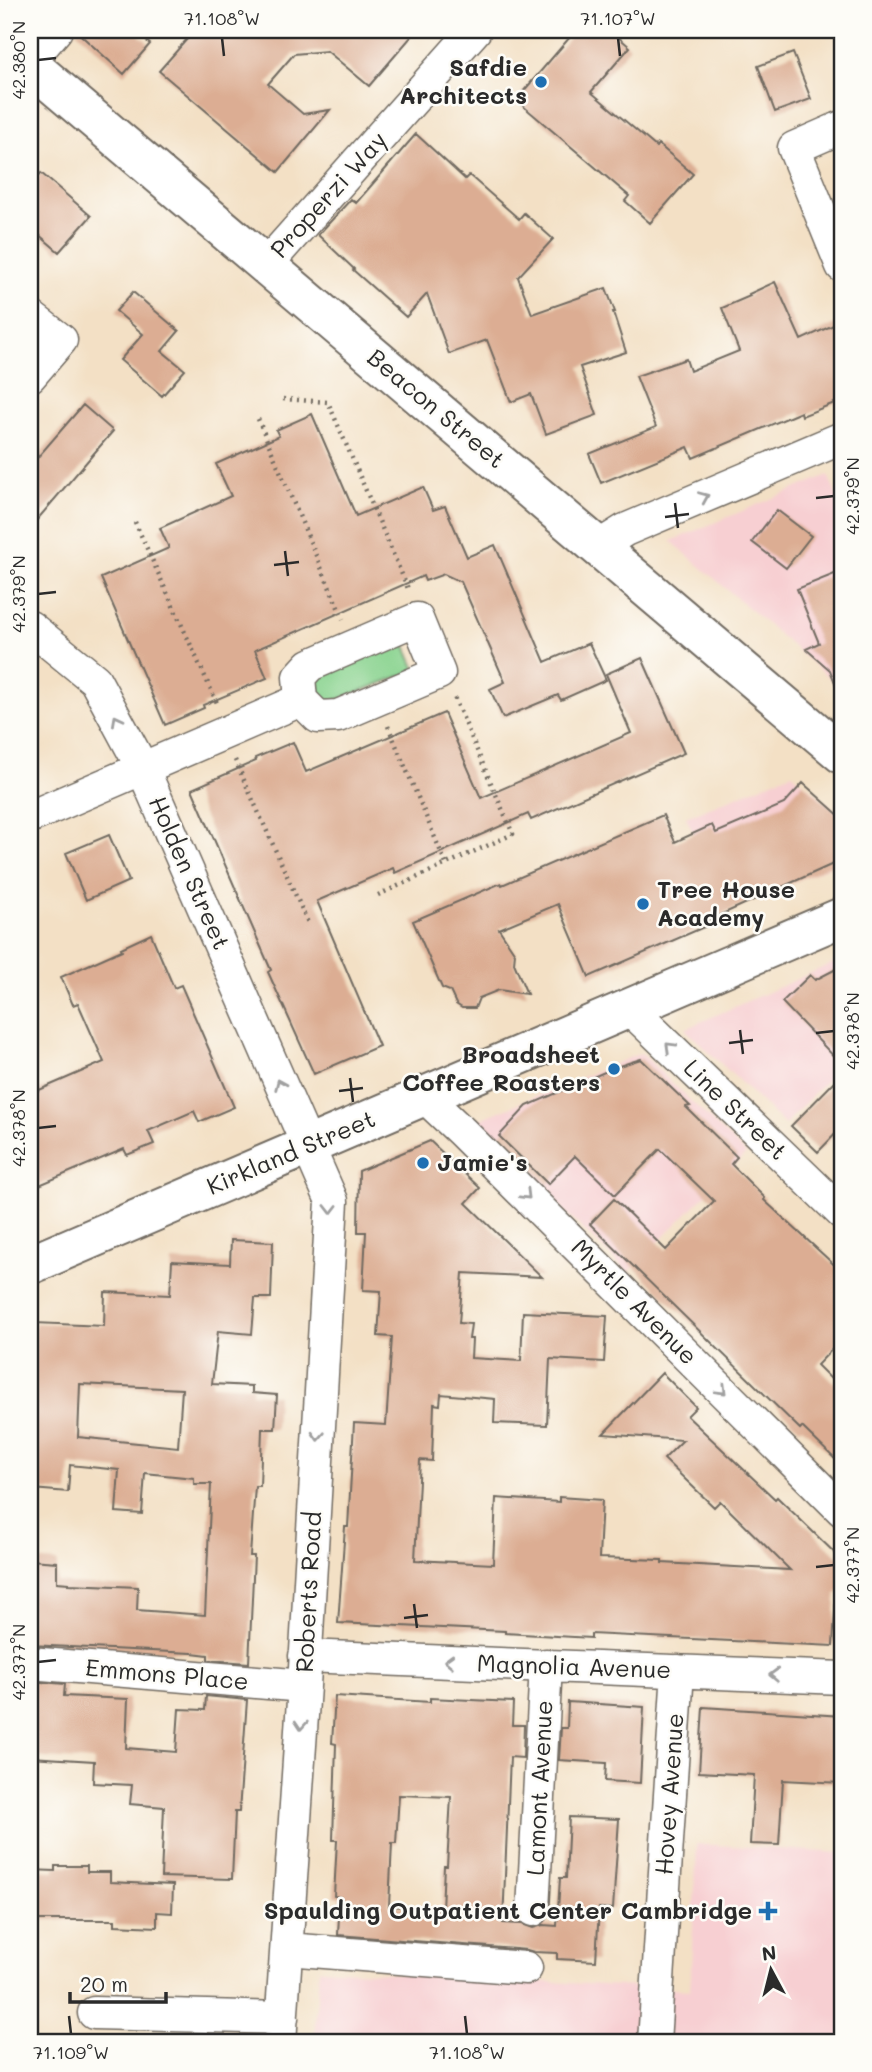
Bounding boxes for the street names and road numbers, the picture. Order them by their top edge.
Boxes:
street label: Properzi Way [263,124,393,264]
street label: Beacon Street [362,341,512,475]
street label: Holden Street [143,791,238,954]
street label: Line Street [678,1052,794,1166]
street label: Kirkland Street [201,1102,379,1201]
street label: Myrtle Avenue [565,1231,705,1371]
street label: Roberts Road [288,1510,327,1673]
street label: Magnolia Avenue [476,1647,672,1684]
street label: Emmons Place [84,1651,250,1696]
street label: Lamont Avenue [518,1699,559,1876]
street label: Hovey Avenue [647,1712,690,1876]

